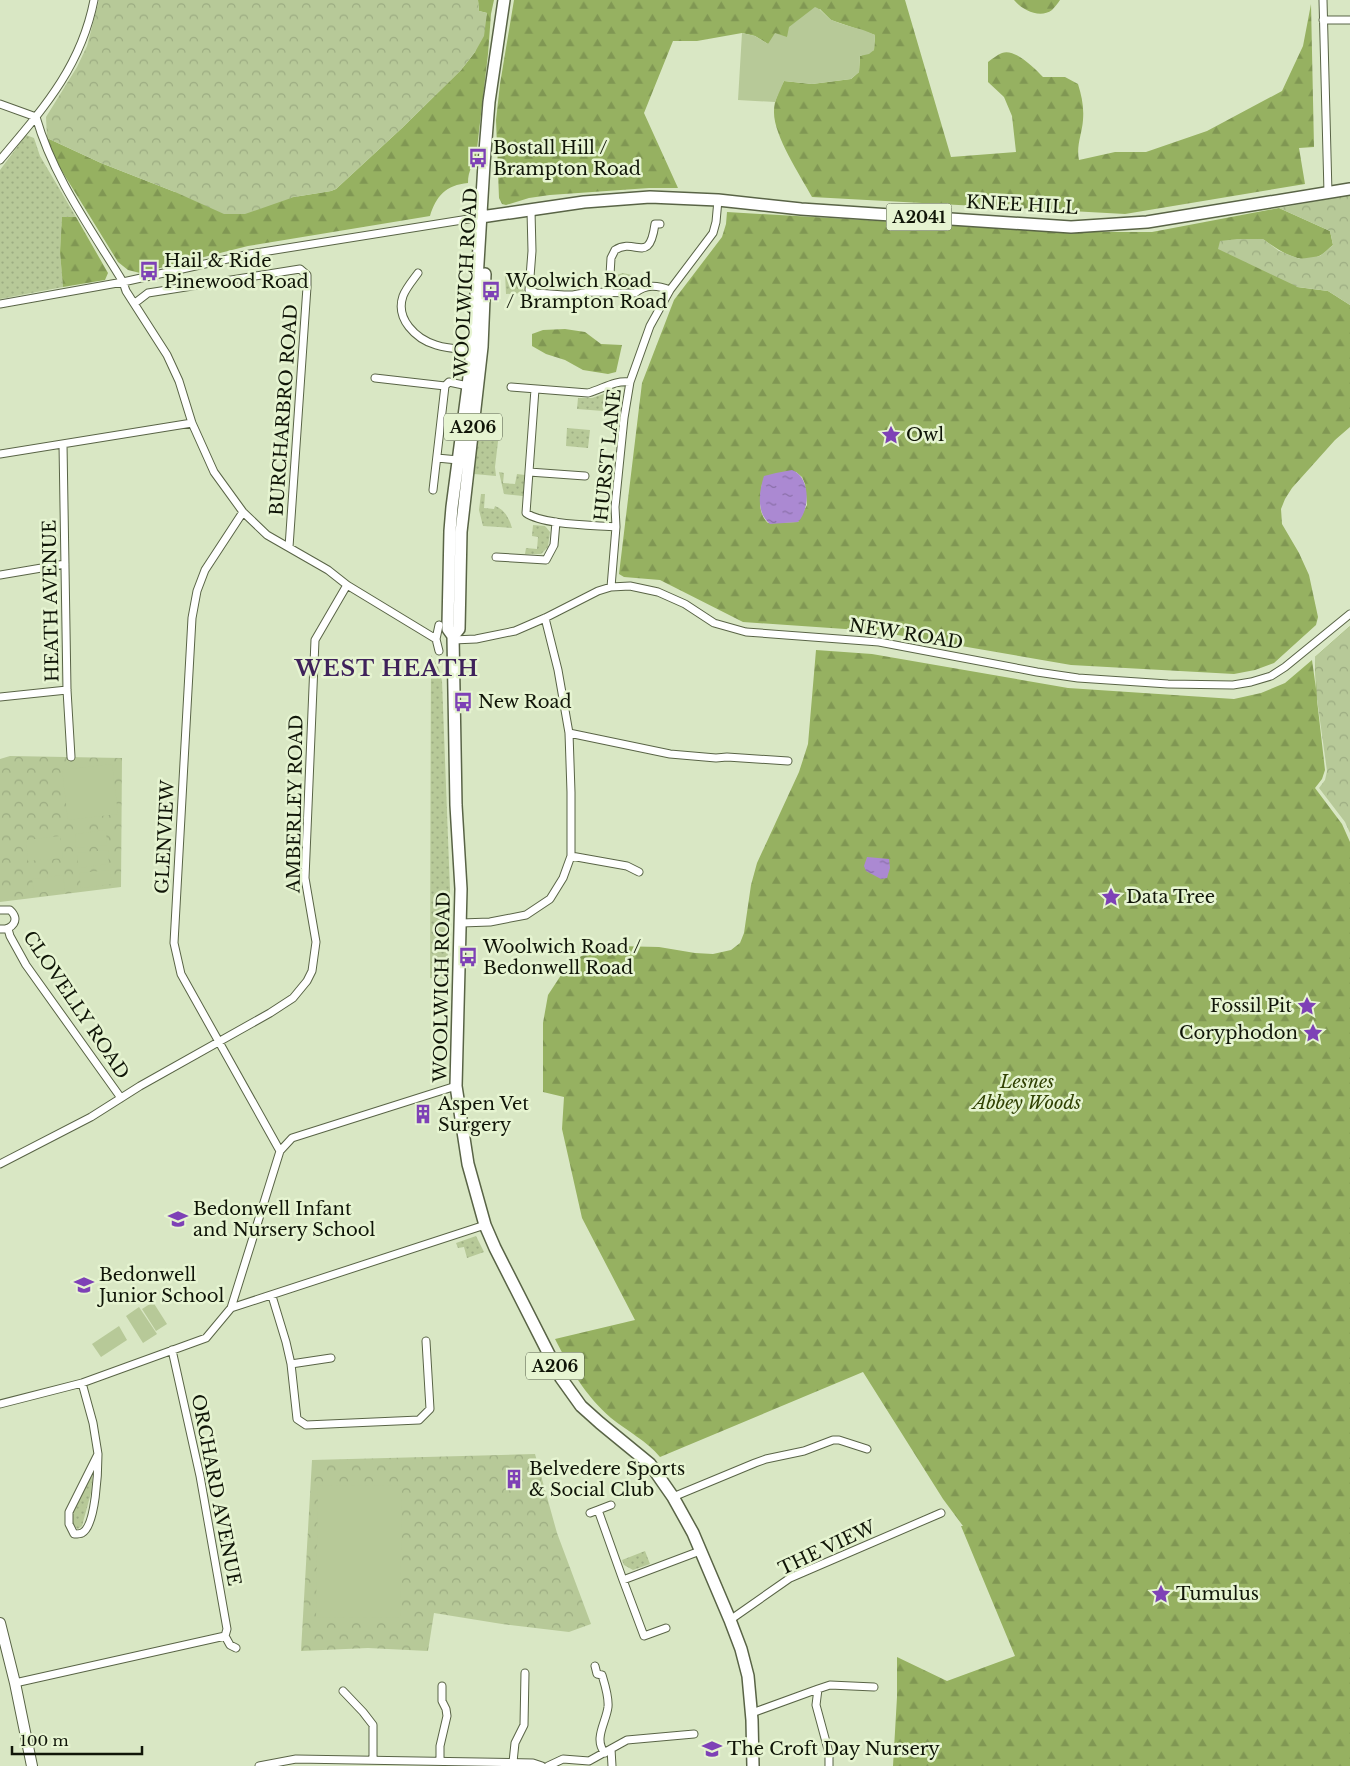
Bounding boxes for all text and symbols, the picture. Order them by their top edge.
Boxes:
place label: Bostall Hill / Brampton Road [493,137,641,180]
bus stop icon: Bostall Hill / Brampton Road [467,147,489,169]
street label: WOOLWICH ROAD [450,187,482,380]
street label: KNEE HILL [966,191,1078,219]
road number: A2041 [886,203,952,230]
place label: Hail & Ride Pinewood Road [164,250,309,293]
bus stop icon: Hail & Ride Pinewood Road [138,260,160,282]
place label: Woolwich Road / Brampton Road [505,270,667,313]
bus stop icon: Woolwich Road / Brampton Road [480,280,502,302]
street label: BURCHARBRO ROAD [266,303,302,517]
street label: HURST LANE [590,388,626,522]
road number: A206 [444,414,502,441]
place icon: Owl [880,424,902,446]
place label: Owl [906,424,944,446]
street label: HEATH AVENUE [39,520,63,682]
street label: NEW ROAD [847,614,965,654]
district label: WEST HEATH [294,655,479,682]
bus stop icon: New Road [452,691,474,713]
place label: New Road [478,691,572,713]
street label: AMBERLEY ROAD [282,715,308,894]
street label: GLENVIEW [151,779,179,894]
place icon: Data Tree [1100,886,1122,908]
place label: Data Tree [1126,886,1215,908]
street label: WOOLWICH ROAD [429,891,455,1084]
street label: CLOVELLY ROAD [18,927,134,1083]
place label: Woolwich Road / Bedonwell Road [482,936,641,979]
bus stop icon: Woolwich Road / Bedonwell Road [457,946,479,968]
place label: Fossil Pit [1210,995,1292,1017]
place icon: Fossil Pit [1296,995,1318,1017]
place label: Coryphodon [1179,1022,1298,1044]
place icon: Coryphodon [1302,1022,1324,1044]
park label: Lesnes Abbey Woods [971,1071,1081,1114]
place label: Aspen Vet Surgery [437,1093,529,1136]
building icon: Aspen Vet Surgery [412,1103,434,1125]
place label: Bedonwell Infant and Nursery School [193,1198,376,1241]
school or university icon: Bedonwell Infant and Nursery School [167,1208,189,1230]
place label: Bedonwell Junior School [97,1264,225,1307]
school or university icon: Bedonwell Junior School [73,1274,95,1296]
road number: A206 [526,1352,584,1380]
street label: ORCHARD AVENUE [187,1392,245,1588]
place label: Belvedere Sports & Social Club [529,1458,685,1501]
building icon: Belvedere Sports & Social Club [503,1468,525,1490]
street label: THE VIEW [775,1516,880,1580]
place icon: Tumulus [1150,1583,1172,1605]
place label: Tumulus [1176,1583,1259,1605]
scale bar [12,1724,142,1756]
text: 100 m [20,1731,69,1750]
school or university icon: The Croft Day Nursery [701,1738,723,1760]
place label: The Croft Day Nursery [727,1738,940,1760]

